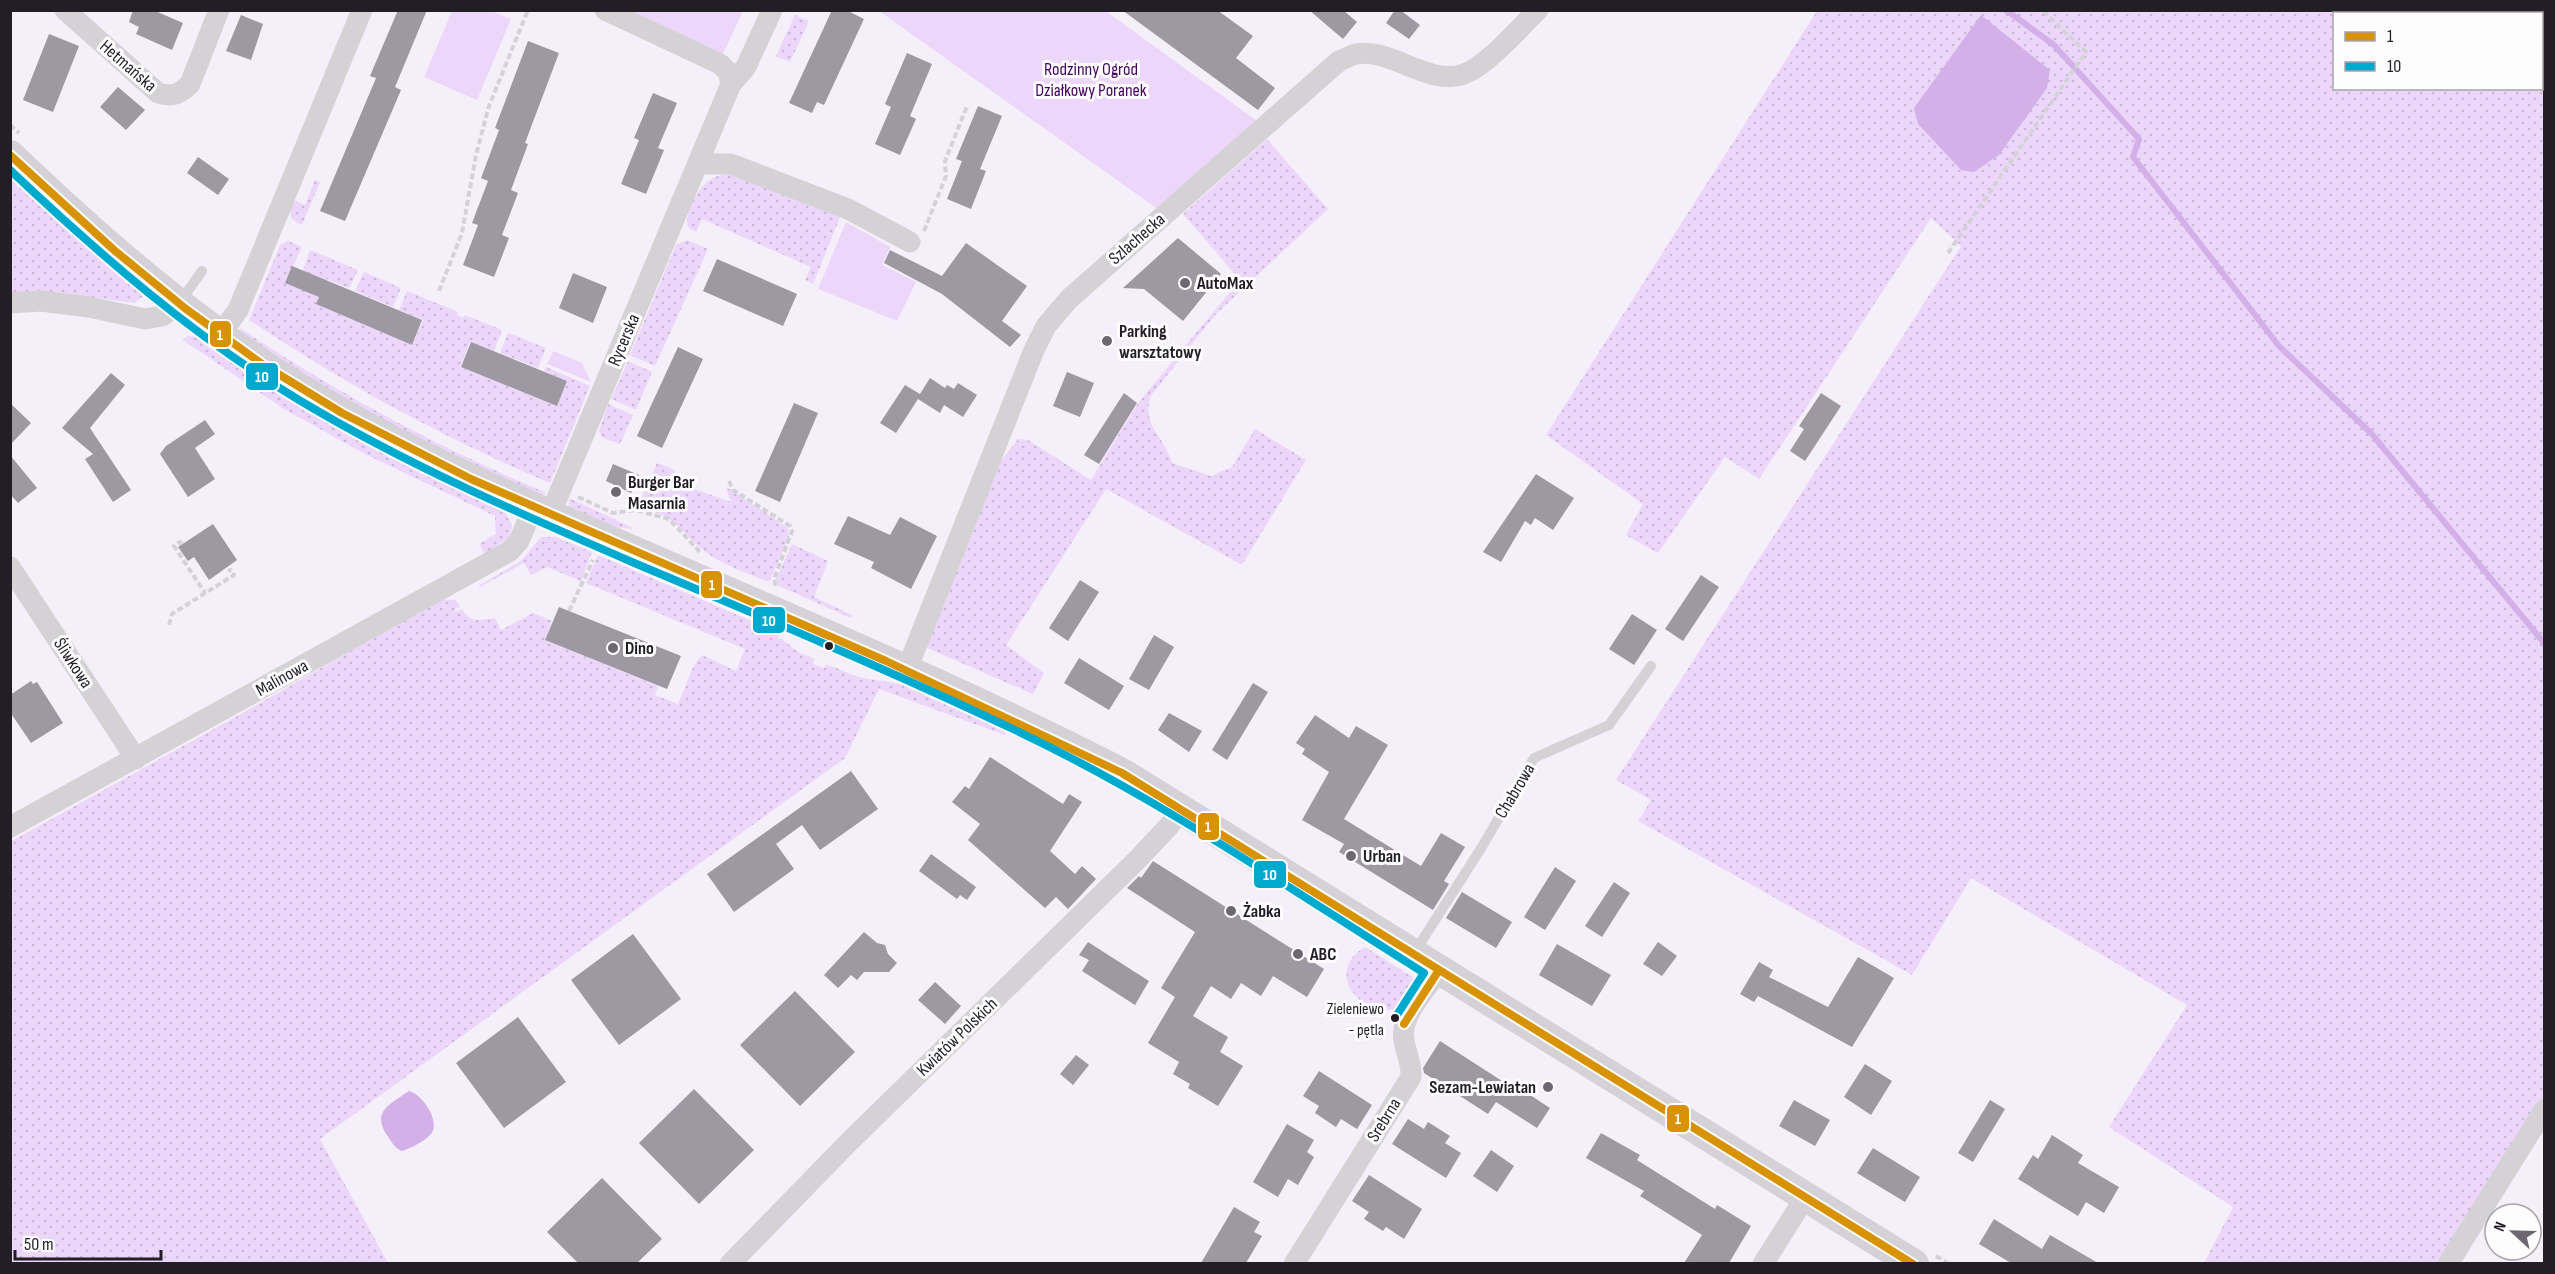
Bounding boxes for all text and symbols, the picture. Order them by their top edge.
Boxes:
legend [2333,12,2543,90]
text: 1 [2387,26,2394,47]
street label: Hetmańska [95,36,161,96]
text: 10 [2387,56,2401,77]
park label: Rodzinny Ogród Działkowy Poranek [1035,59,1147,101]
street label: Szlachecka [1105,209,1169,269]
place label: AutoMax [1196,273,1254,294]
marker: AutoMax [1178,276,1192,290]
street label: Rycerska [604,311,644,369]
line badge: 1 [209,320,232,348]
place label: Parking warsztatowy [1119,321,1202,363]
text: 1 [217,326,224,345]
marker: Parking warsztatowy [1100,334,1114,348]
line badge: 10 [245,362,279,391]
text: 10 [255,368,269,387]
place label: Burger Bar Masarnia [628,472,695,514]
marker: Burger Bar Masarnia [609,485,623,499]
line badge: 1 [700,570,723,599]
text: 1 [709,576,716,595]
line badge: 10 [752,606,786,634]
text: 10 [762,612,776,631]
street label: Śliwkowa [49,634,97,692]
place label: Dino [625,638,654,659]
unlabelled marker [823,640,835,652]
marker: Dino [606,641,620,655]
street label: Malinowa [252,655,312,701]
street label: Chabrowa [1491,760,1539,822]
line badge: 1 [1197,812,1220,841]
text: 1 [1205,818,1212,837]
place label: Urban [1363,846,1401,867]
marker: Urban [1344,849,1358,863]
line badge: 10 [1253,860,1287,889]
text: 10 [1263,866,1277,885]
place label: Żabka [1243,901,1281,922]
marker: Żabka [1224,904,1238,918]
place label: ABC [1309,944,1336,965]
marker: ABC [1291,947,1305,961]
street label: Kwiatów Polskich [912,993,1002,1081]
place label: Zieleniewo - pętla [1327,1000,1384,1040]
marker: Zieleniewo - pętla [1389,1012,1401,1024]
place label: Sezam-Lewiatan [1429,1077,1536,1098]
marker: Sezam-Lewiatan [1541,1080,1555,1094]
street label: Srebrna [1363,1094,1405,1146]
line badge: 1 [1666,1104,1690,1133]
text: 1 [1675,1110,1682,1129]
north arrow [2483,1202,2543,1262]
text: N [2490,1219,2511,1234]
scale bar [15,1223,160,1261]
text: 50 m [24,1234,54,1255]

